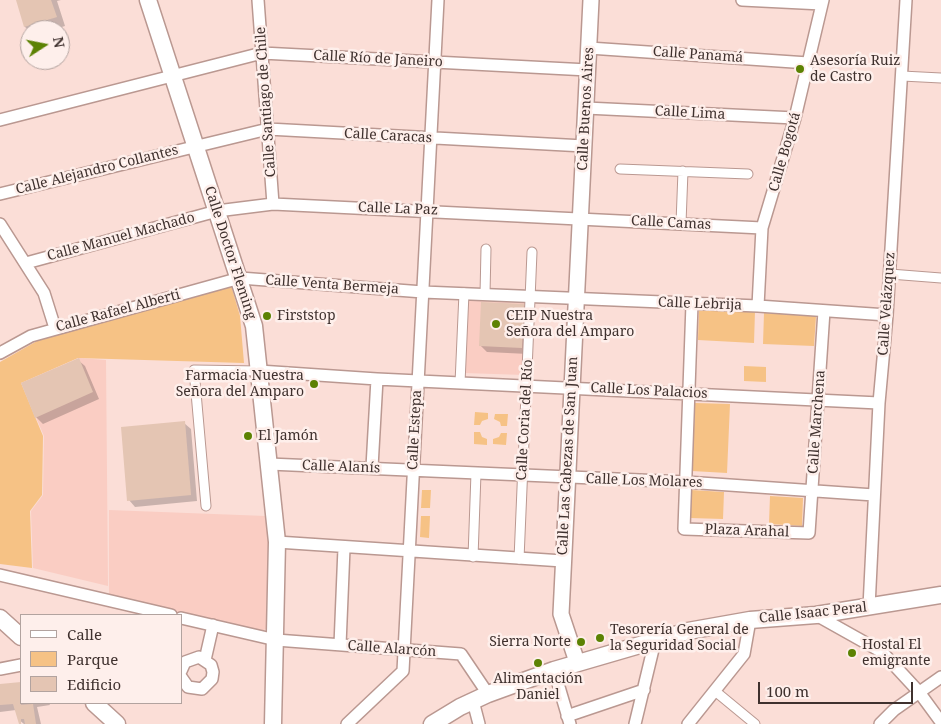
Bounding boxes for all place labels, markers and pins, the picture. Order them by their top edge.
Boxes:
place label: Asesoría Ruiz de Castro [810,53,900,85]
marker: Asesoría Ruiz de Castro [794,63,806,75]
place label: Firststop [277,308,335,324]
place label: CEIP Nuestra Señora del Amparo [506,308,634,341]
marker: Firststop [261,310,273,322]
marker: CEIP Nuestra Señora del Amparo [490,318,502,330]
place label: Farmacia Nuestra Señora del Amparo [176,368,304,401]
marker: Farmacia Nuestra Señora del Amparo [308,378,320,390]
place label: El Jamón [258,428,318,444]
marker: El Jamón [242,430,254,442]
place label: Tesorería General de la Seguridad Social [610,622,749,654]
marker: Tesorería General de la Seguridad Social [594,632,606,644]
place label: Sierra Norte [489,634,571,650]
marker: Sierra Norte [575,636,587,648]
place label: Hostal El emigrante [862,637,930,670]
marker: Hostal El emigrante [846,647,858,659]
marker: Alimentación Daniel [532,657,544,669]
place label: Alimentación Daniel [493,671,583,704]

